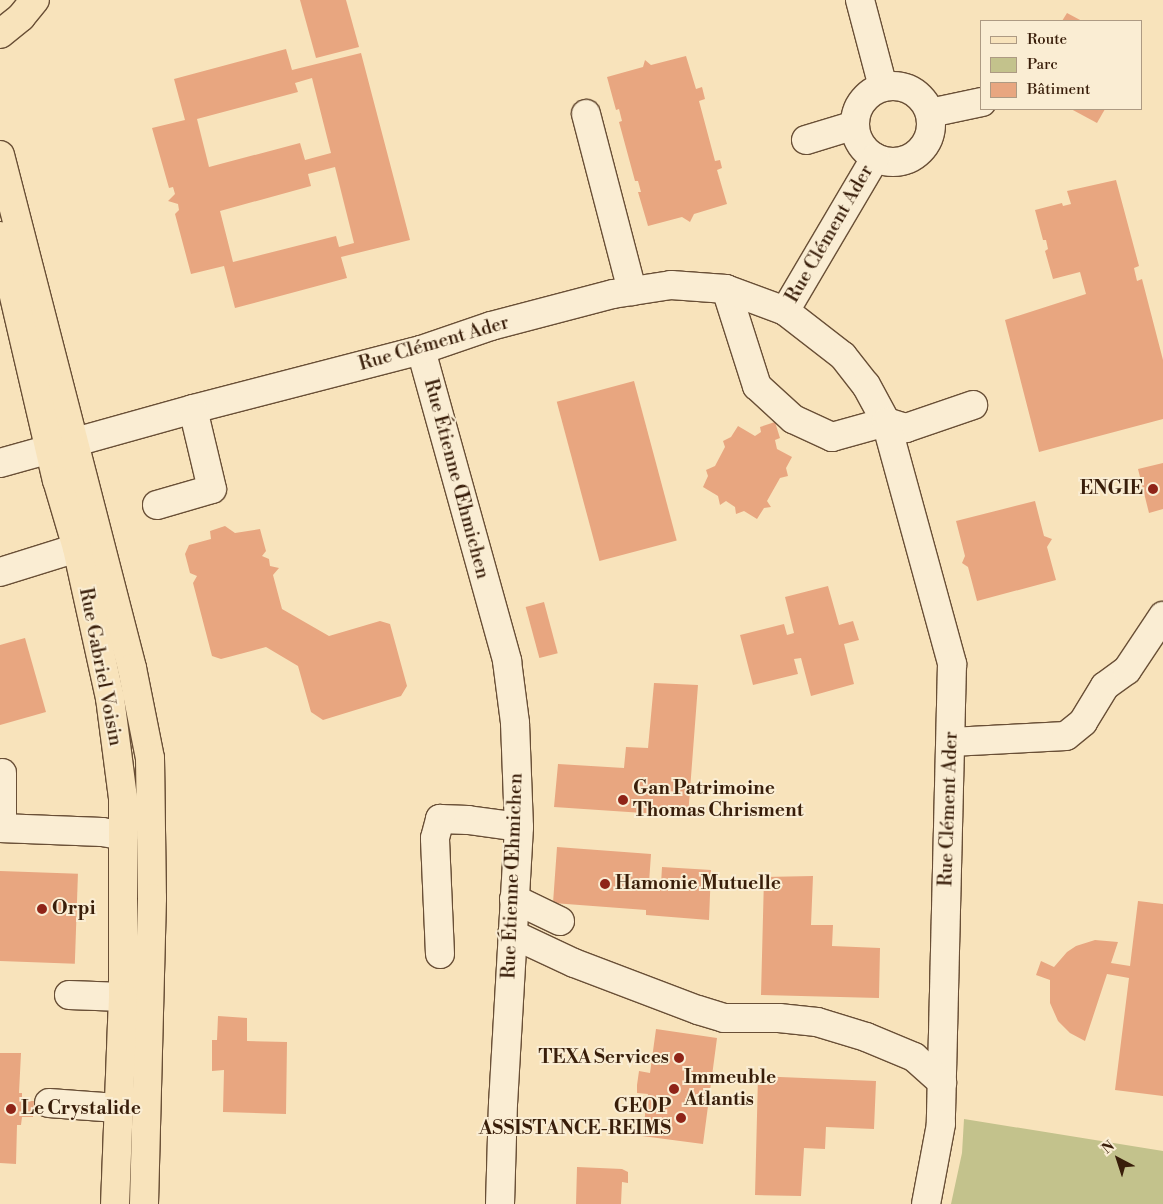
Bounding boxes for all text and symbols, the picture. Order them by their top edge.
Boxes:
legend [980,20,1143,110]
text: Route [1027,30,1067,49]
text: Parc [1027,55,1058,74]
text: Bâtiment [1027,80,1090,99]
street label: Rue Clément Ader [781,161,879,307]
street label: Rue Clément Ader [356,312,512,376]
street label: Rue Étienne Œhmichen [418,377,494,581]
place label: ENGIE [1080,478,1143,500]
marker: ENGIE [1147,483,1159,495]
street label: Rue Gabriel Voisin [73,586,127,748]
street label: Rue Clément Ader [935,731,963,887]
street label: Rue Étienne Œhmichen [498,773,528,979]
place label: Gan Patrimoine Thomas Chrisment [633,778,803,822]
marker: Gan Patrimoine Thomas Chrisment [617,794,629,806]
place label: Hamonie Mutuelle [615,873,781,895]
marker: Hamonie Mutuelle [599,878,611,890]
place label: Orpi [52,898,96,920]
marker: Orpi [36,903,48,915]
place label: TEXA Services [539,1047,669,1069]
marker: TEXA Services [673,1052,685,1064]
place label: Immeuble Atlantis [684,1067,776,1111]
marker: Immeuble Atlantis [668,1083,680,1095]
place label: GEOP ASSISTANCE-REIMS [479,1096,671,1140]
place label: Le Crystalide [21,1098,141,1120]
marker: Le Crystalide [5,1103,17,1115]
marker: GEOP ASSISTANCE-REIMS [675,1112,687,1124]
north arrow [1093,1134,1143,1184]
text: N [1098,1137,1118,1158]

